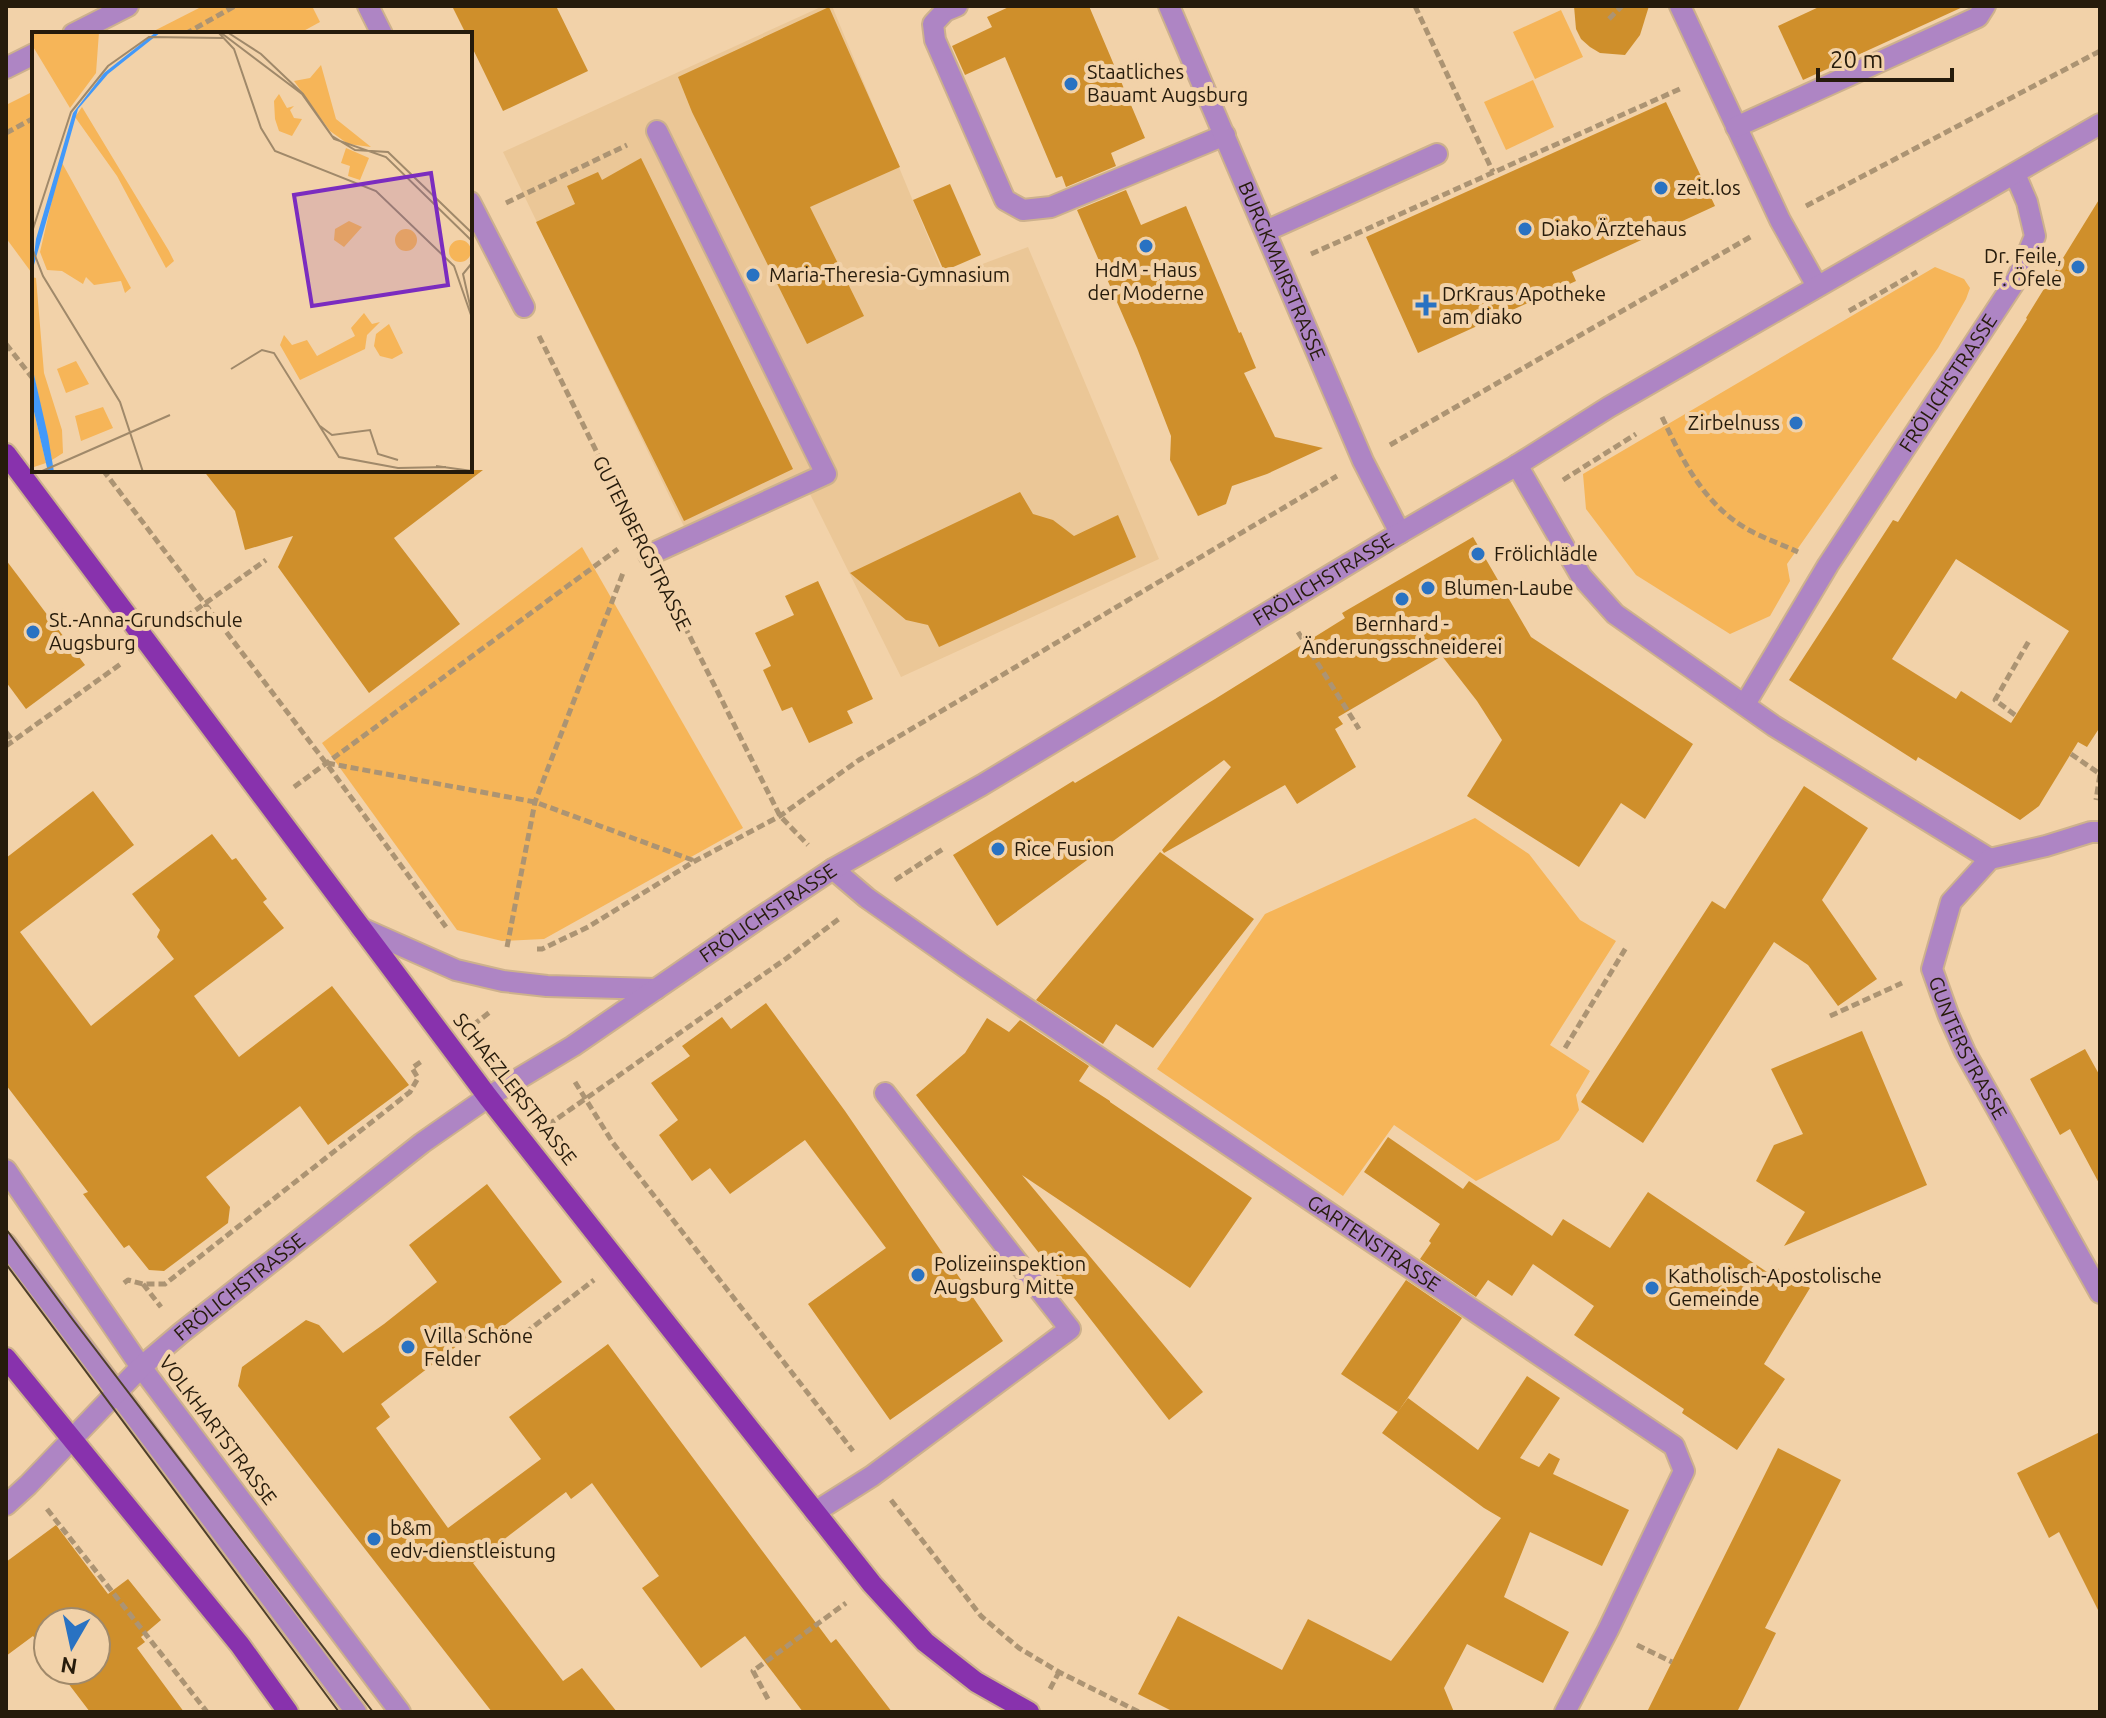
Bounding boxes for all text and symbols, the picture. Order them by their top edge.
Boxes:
inset map [32,32,472,472]
scale bar [1818,32,1952,82]
text: 20 m [1830,46,1883,73]
place label: Staatliches Bauamt Augsburg [1087,60,1248,106]
marker: Staatliches Bauamt Augsburg [1062,75,1080,93]
place label: zeit.los [1677,176,1741,199]
street label: BURGKMAIRSTRASSE [1234,178,1331,364]
marker: zeit.los [1652,179,1670,197]
place label: Diako Ärztehaus [1541,217,1687,240]
marker: Diako Ärztehaus [1516,220,1534,238]
marker: HdM - Haus der Moderne [1137,237,1155,255]
place label: Dr. Feile, F. Öfele [1984,244,2062,290]
place label: HdM - Haus der Moderne [1088,258,1204,304]
marker: Dr. Feile, F. Öfele [2069,258,2087,276]
place label: Maria-Theresia-Gymnasium [769,263,1010,286]
marker: Maria-Theresia-Gymnasium [744,266,762,284]
place label: DrKraus Apotheke am diako [1442,282,1606,328]
marker: DrKraus Apotheke am diako [1417,296,1435,314]
street label: FRÖLICHSTRASSE [1894,309,2001,456]
place label: Zirbelnuss [1688,411,1780,434]
marker: Zirbelnuss [1787,414,1805,432]
street label: GUTENBERGSTRASSE [588,452,697,634]
street label: FRÖLICHSTRASSE [1248,528,1397,630]
place label: Frölichlädle [1494,542,1598,565]
marker: Frölichlädle [1469,545,1487,563]
place label: Blumen-Laube [1444,576,1574,599]
marker: Blumen-Laube [1419,579,1437,597]
marker: Bernhard - Änderungsschneiderei [1393,590,1411,608]
place label: St.-Anna-Grundschule Augsburg [49,608,243,654]
place label: Bernhard - Änderungsschneiderei [1302,612,1502,658]
marker: St.-Anna-Grundschule Augsburg [24,623,42,641]
place label: Rice Fusion [1014,837,1115,860]
marker: Rice Fusion [989,840,1007,858]
street label: FRÖLICHSTRASSE [695,858,840,967]
street label: GUNTERSTRASSE [1925,973,2012,1123]
street label: SCHAEZLERSTRASSE [449,1008,582,1169]
street label: GARTENSTRASSE [1303,1190,1445,1296]
street label: FRÖLICHSTRASSE [169,1228,309,1345]
place label: Polizeiinspektion Augsburg Mitte [934,1252,1086,1298]
place label: Katholisch-Apostolische Gemeinde [1668,1264,1882,1310]
marker: Polizeiinspektion Augsburg Mitte [909,1266,927,1284]
marker: Katholisch-Apostolische Gemeinde [1643,1279,1661,1297]
place label: Villa Schöne Felder [424,1324,533,1370]
marker: Villa Schöne Felder [399,1338,417,1356]
street label: VOLKHARTSTRASSE [155,1351,282,1509]
place label: b&m edv-dienstleistung [390,1516,556,1562]
marker: b&m edv-dienstleistung [365,1530,383,1548]
north arrow [32,1606,112,1686]
text: N [59,1653,79,1680]

